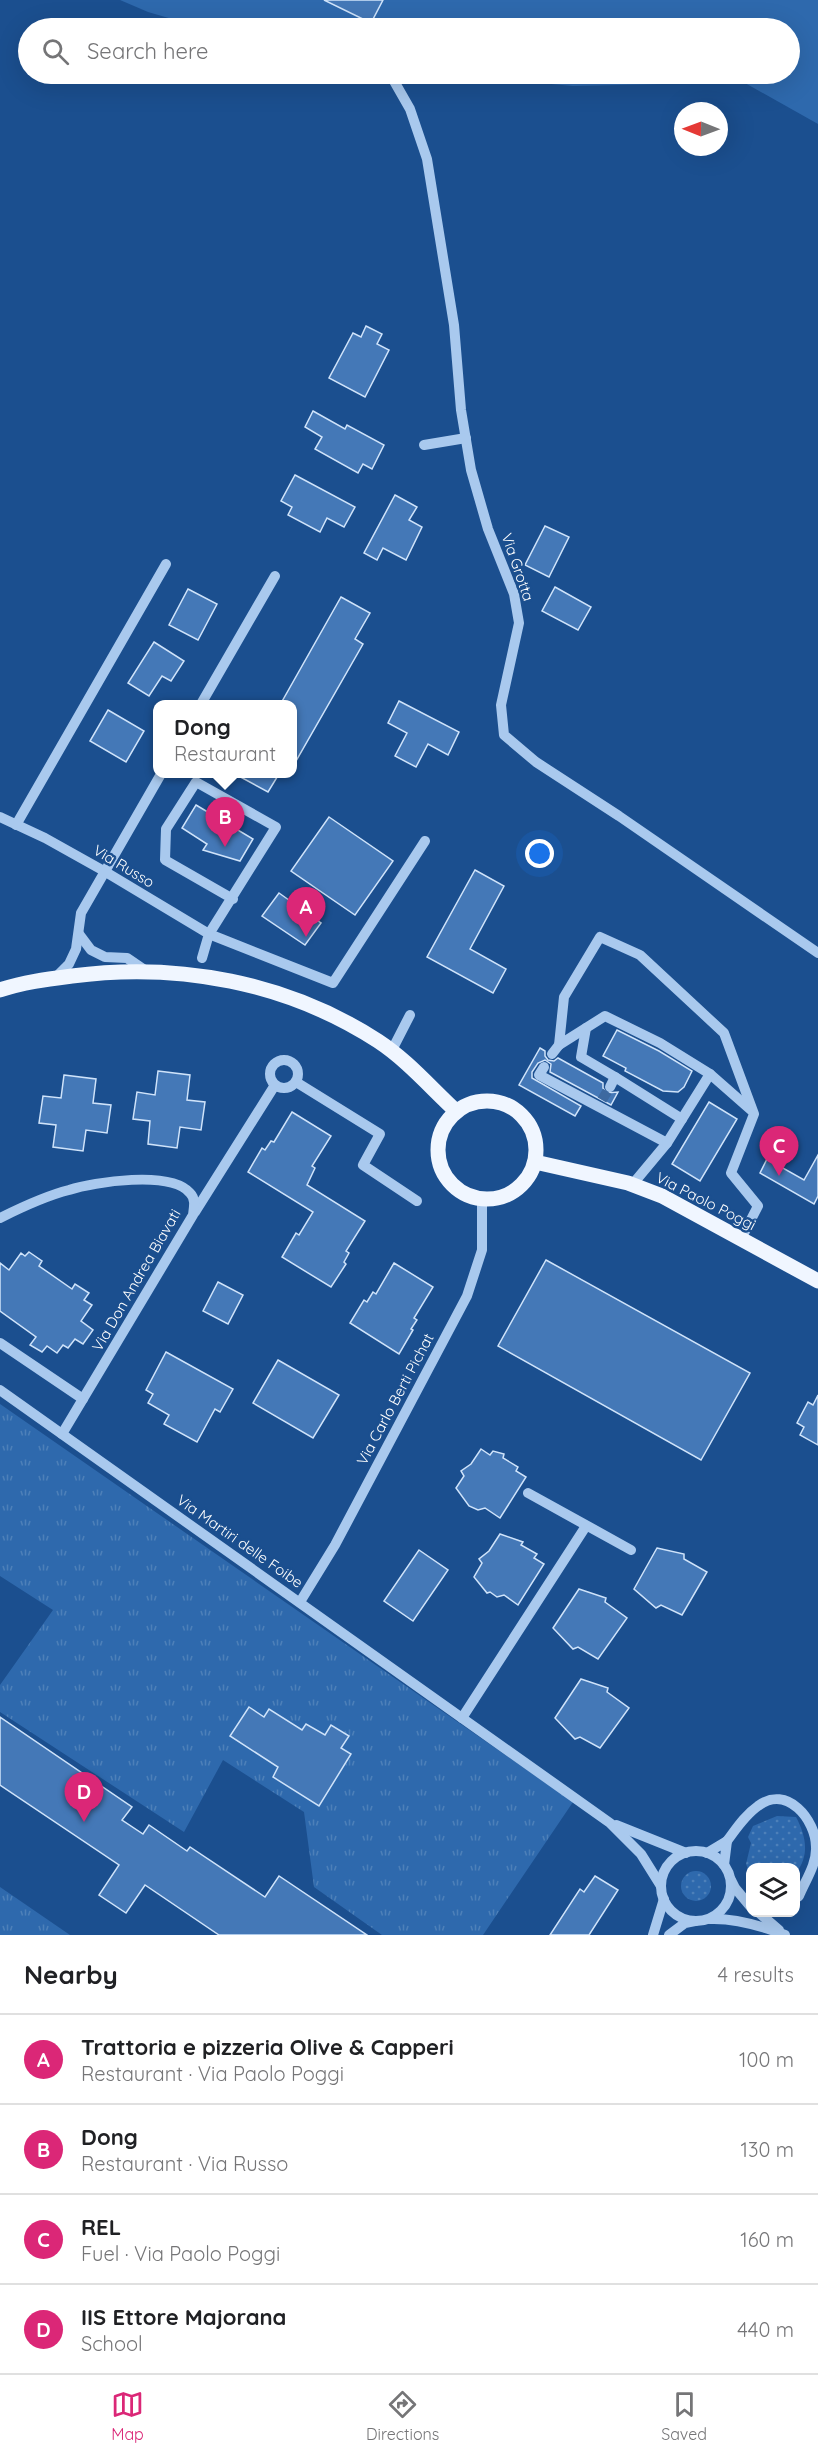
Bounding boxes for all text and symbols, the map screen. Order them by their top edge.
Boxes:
search box [18,18,800,84]
icon: search [39,35,72,68]
text: Search here [87,37,208,65]
north arrow [674,102,728,156]
street label: Via Grotta [498,531,538,603]
popup [153,700,297,778]
text: Dong [174,713,231,741]
text: Restaurant [174,741,276,766]
pin: B [206,798,244,847]
your location [525,839,554,868]
street label: Via Russo [90,840,158,892]
pin: A [286,888,326,937]
pin: C [760,1126,798,1176]
street label: Via Paolo Poggi [653,1168,759,1234]
street label: Via Don Andrea Biavati [88,1206,184,1354]
street label: Via Carlo Berti Pichat [352,1330,438,1468]
street label: Via Martiri delle Foibe [173,1490,307,1592]
pin: D [64,1772,104,1822]
map controls [746,1863,800,1917]
button: layers [746,1863,800,1917]
text: Nearby [24,1958,118,1991]
text: 4 results [718,1962,794,1987]
text: Trattoria e pizzeria Olive & Capperi [81,2033,454,2061]
text: A [37,2047,50,2072]
text: 100 m [739,2047,794,2072]
text: Restaurant · Via Paolo Poggi [81,2061,344,2086]
text: Dong [81,2123,138,2151]
text: B [37,2137,50,2162]
text: 130 m [741,2137,794,2162]
text: Restaurant · Via Russo [81,2151,288,2176]
text: REL [81,2213,121,2241]
text: C [37,2227,50,2252]
text: 160 m [740,2227,794,2252]
text: Fuel · Via Paolo Poggi [81,2241,280,2266]
text: IIS Ettore Majorana [81,2303,286,2331]
text: D [36,2317,51,2342]
text: 440 m [737,2317,794,2342]
text: School [81,2331,143,2356]
tab: Map [111,2388,144,2444]
tab: Directions [366,2388,439,2444]
tab: Saved [661,2388,707,2444]

